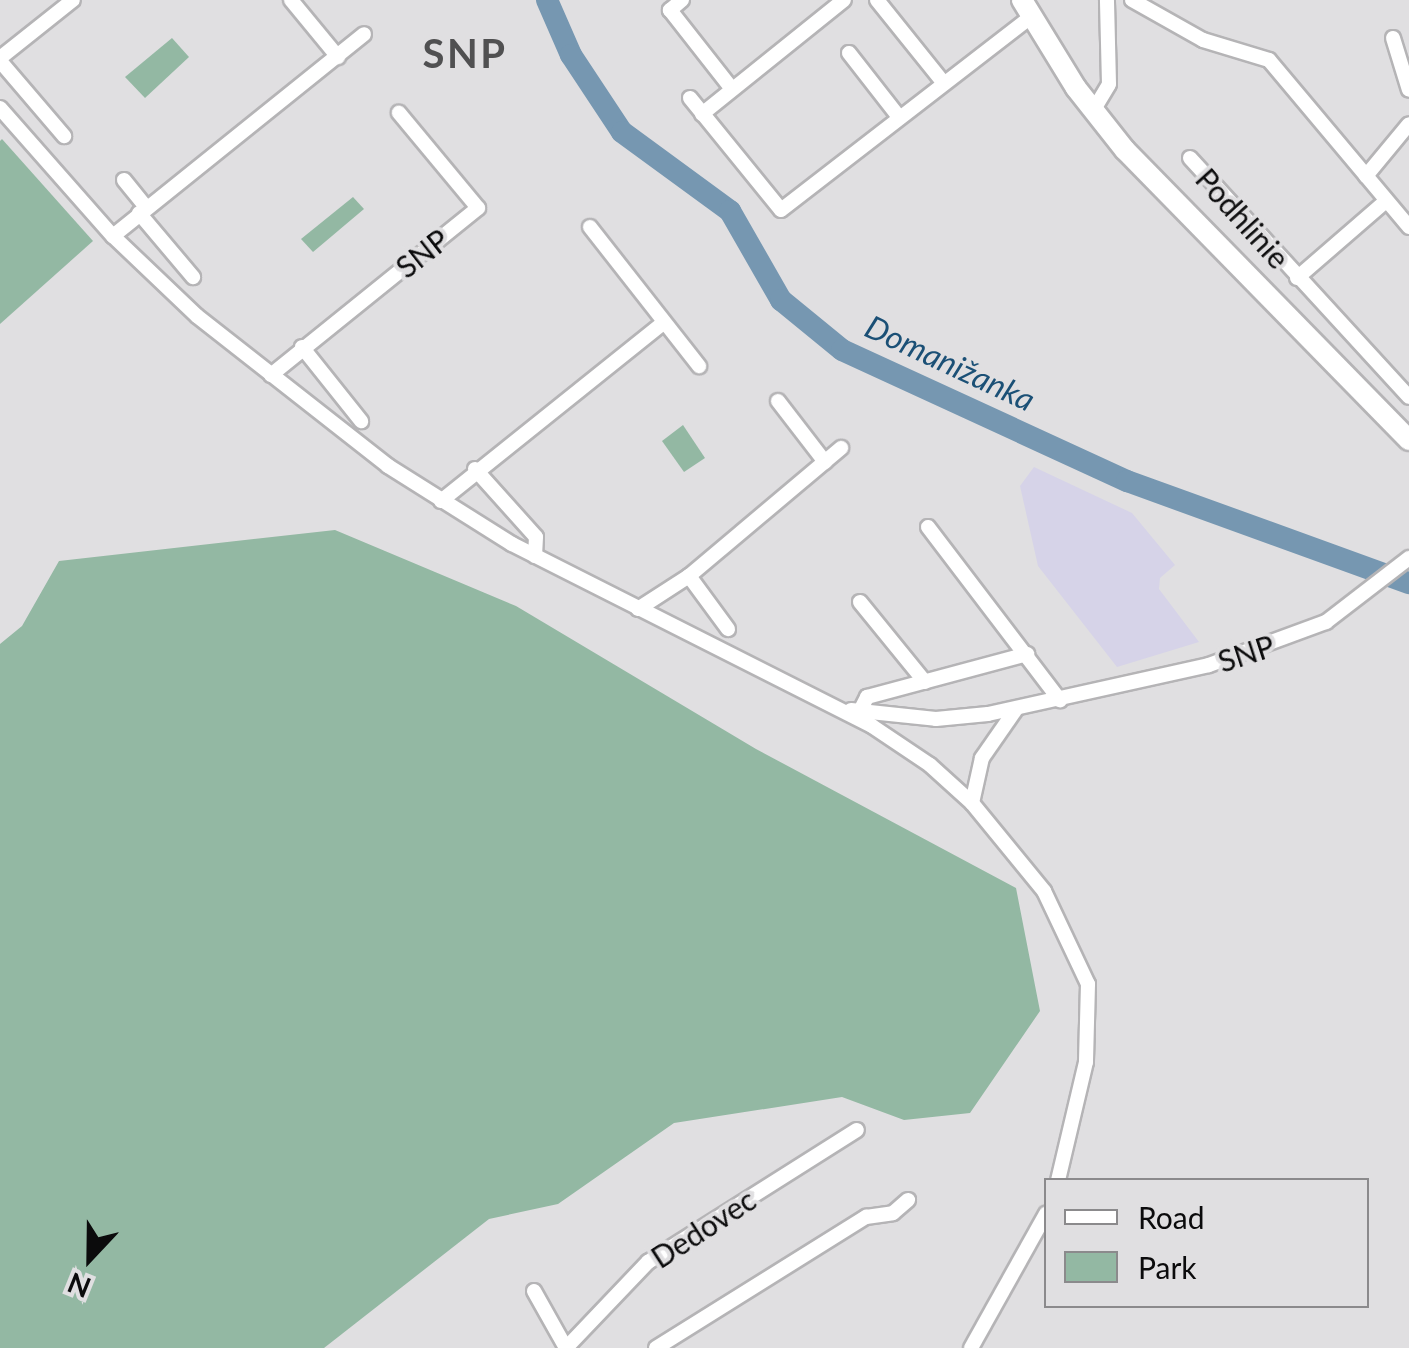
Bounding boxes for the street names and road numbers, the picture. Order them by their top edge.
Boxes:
street label: Podhlinie [1189,161,1297,275]
street label: SNP [388,221,456,285]
street label: SNP [1213,627,1279,679]
street label: Dedovec [644,1181,762,1275]

